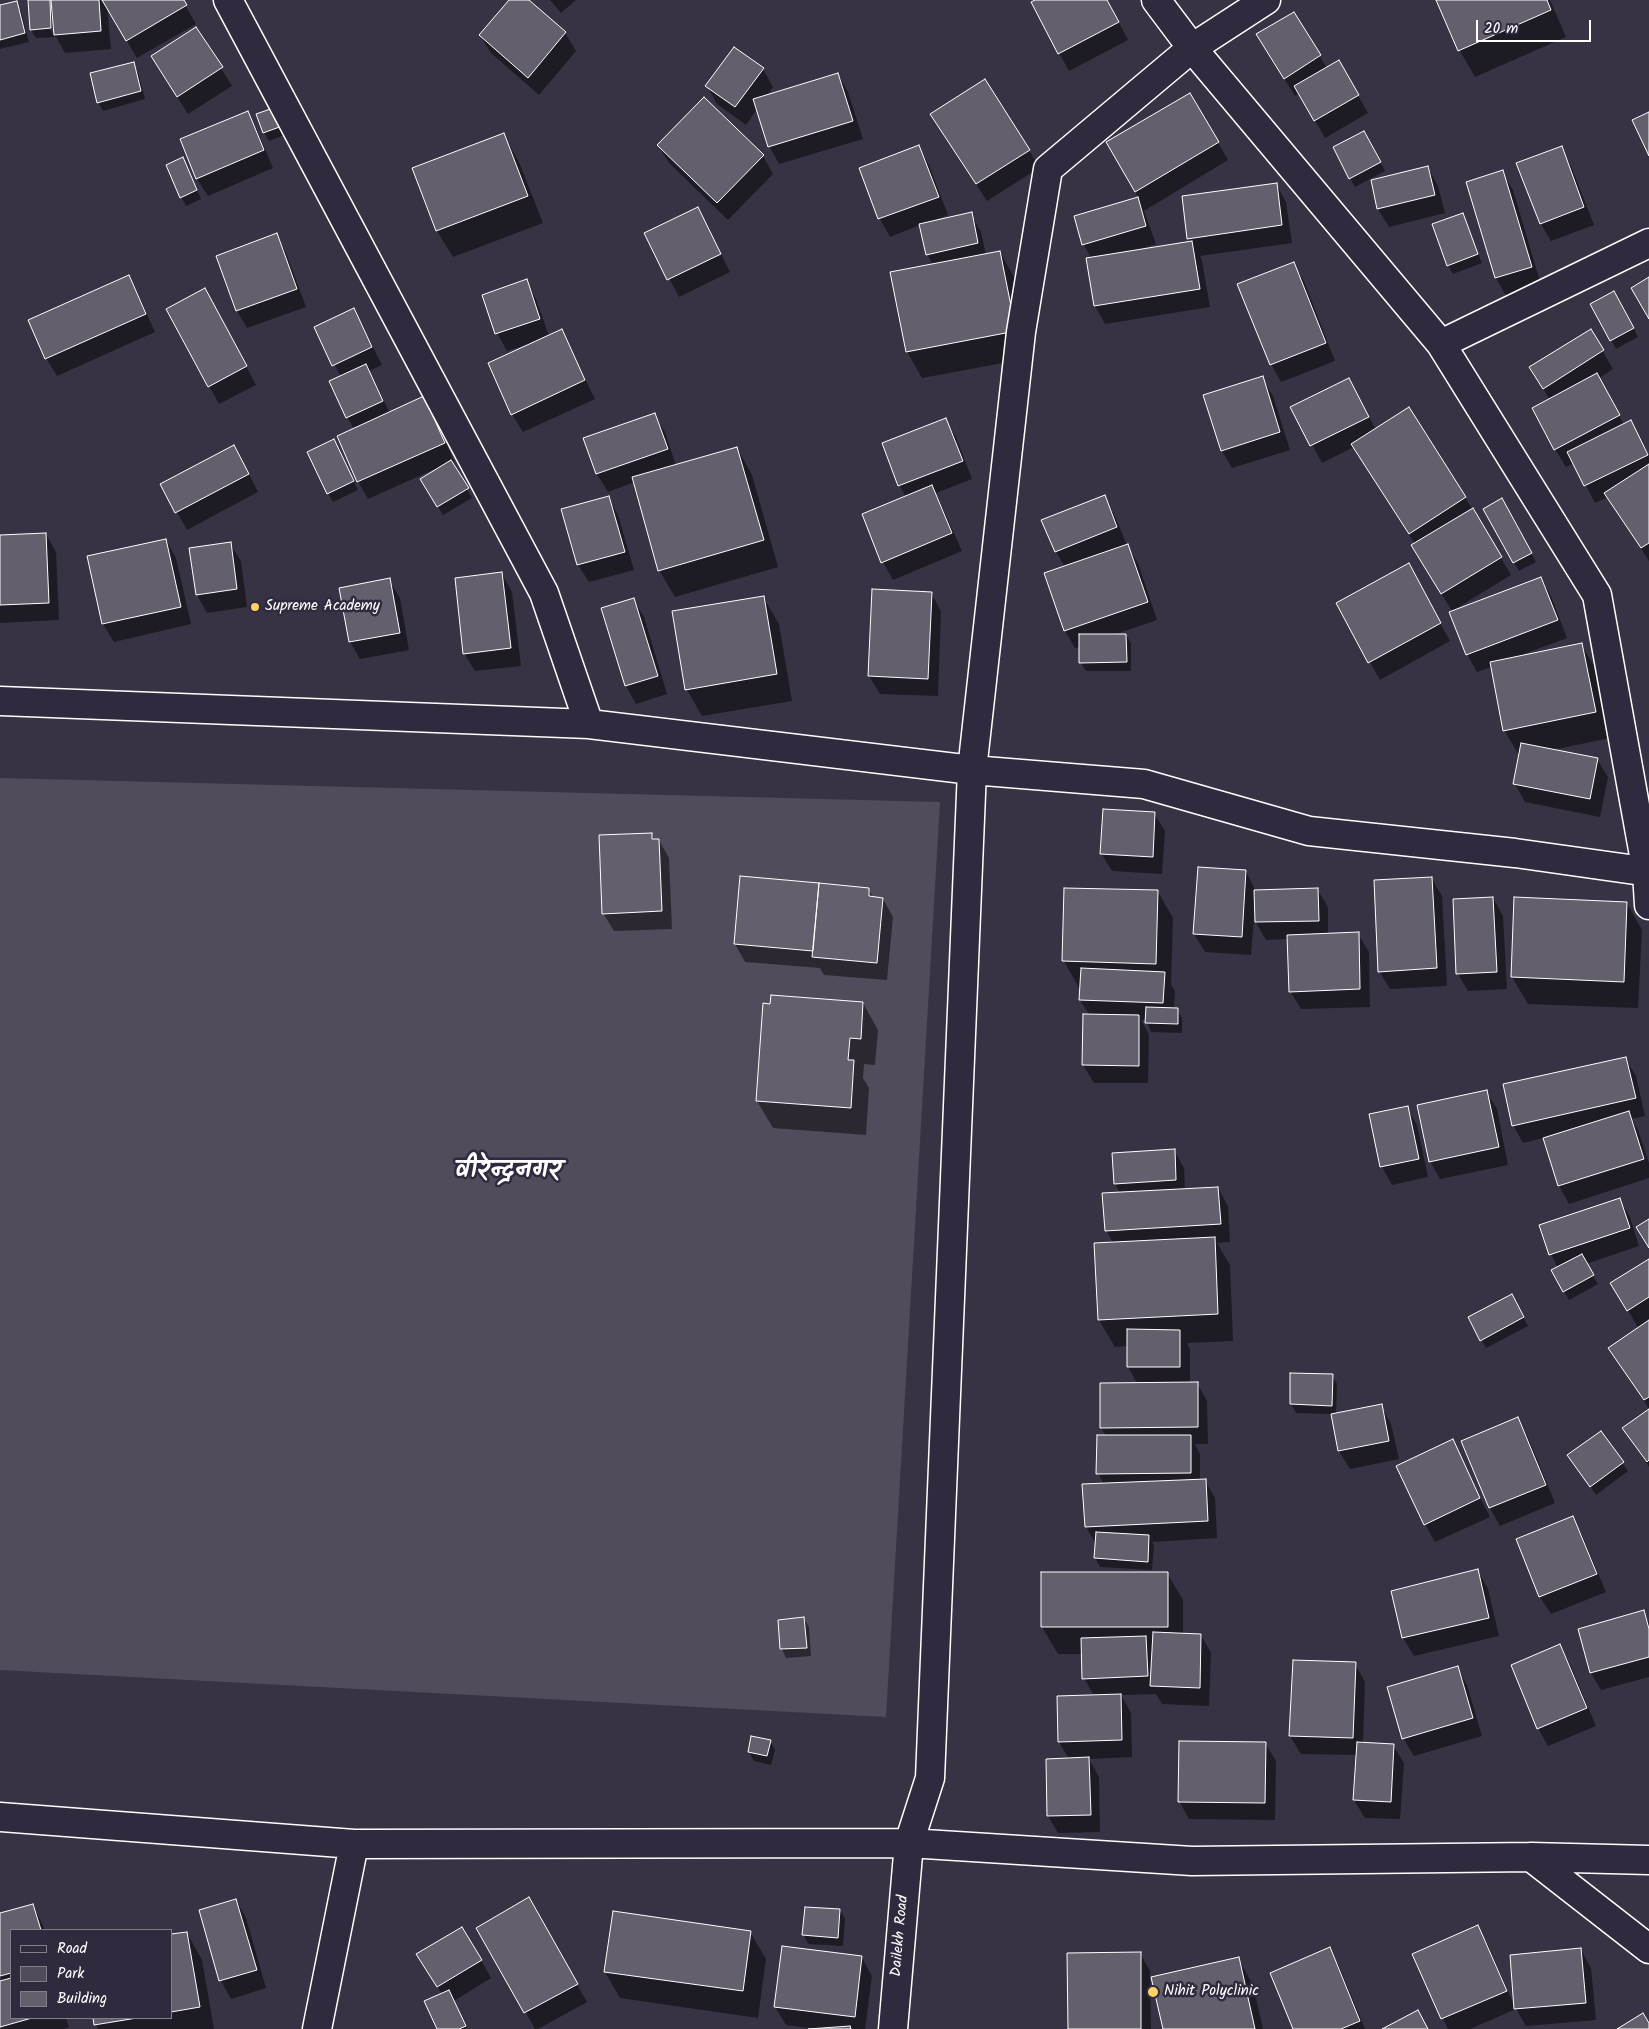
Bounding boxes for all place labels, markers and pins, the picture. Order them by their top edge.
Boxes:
place label: Supreme Academy [265,598,380,616]
marker: Supreme Academy [249,601,261,613]
place label: Nihit Polyclinic [1164,1983,1259,2001]
marker: Nihit Polyclinic [1146,1985,1160,1999]

